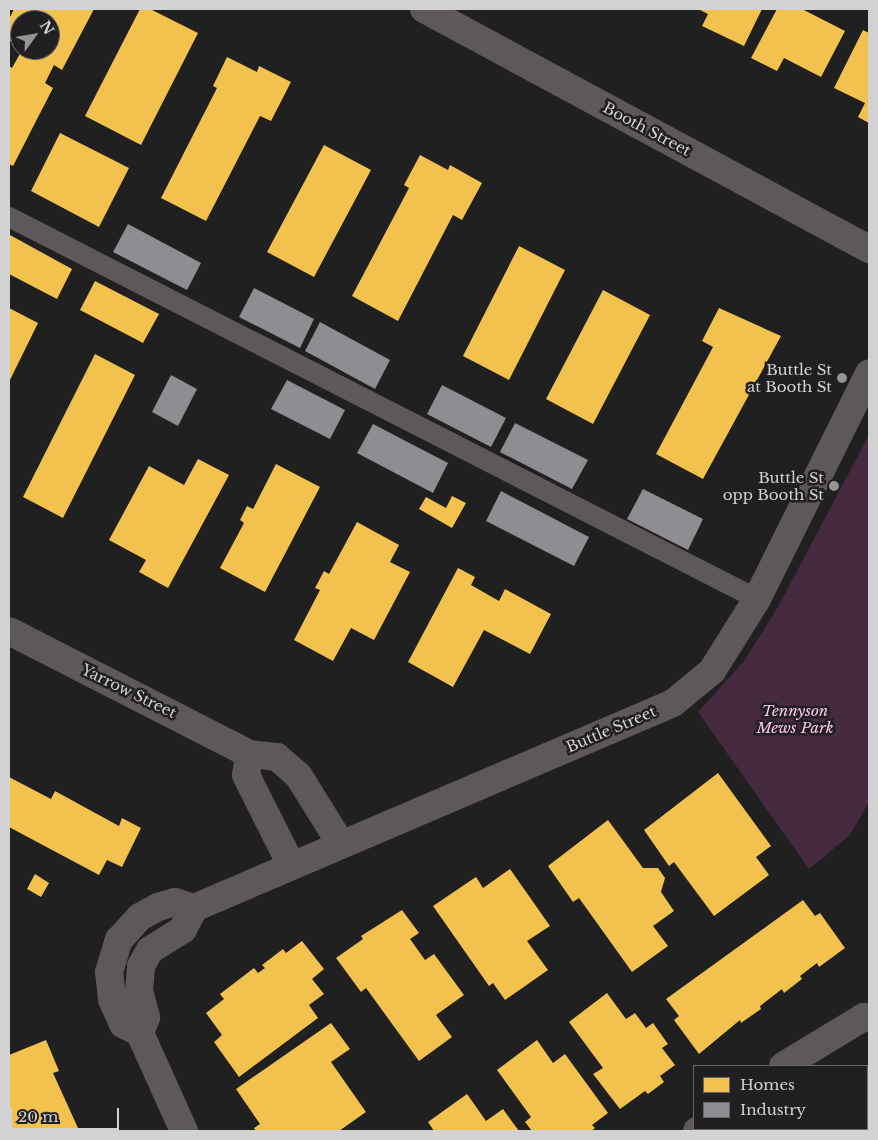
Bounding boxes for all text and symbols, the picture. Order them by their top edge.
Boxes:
north arrow [10,10,60,60]
text: N [36,17,58,38]
street label: Booth Street [600,98,694,160]
place label: Buttle St at Booth St [747,360,832,395]
marker: Buttle St at Booth St [836,372,848,384]
place label: Buttle St opp Booth St [723,468,824,503]
marker: Buttle St opp Booth St [828,480,840,492]
street label: Yarrow Street [78,660,180,722]
park label: Tennyson Mews Park [757,701,833,736]
street label: Buttle Street [563,702,659,756]
legend [693,1065,868,1130]
text: Homes [740,1075,795,1094]
scale bar [12,1098,121,1130]
text: Industry [740,1100,806,1119]
text: 20 m [18,1107,58,1126]

